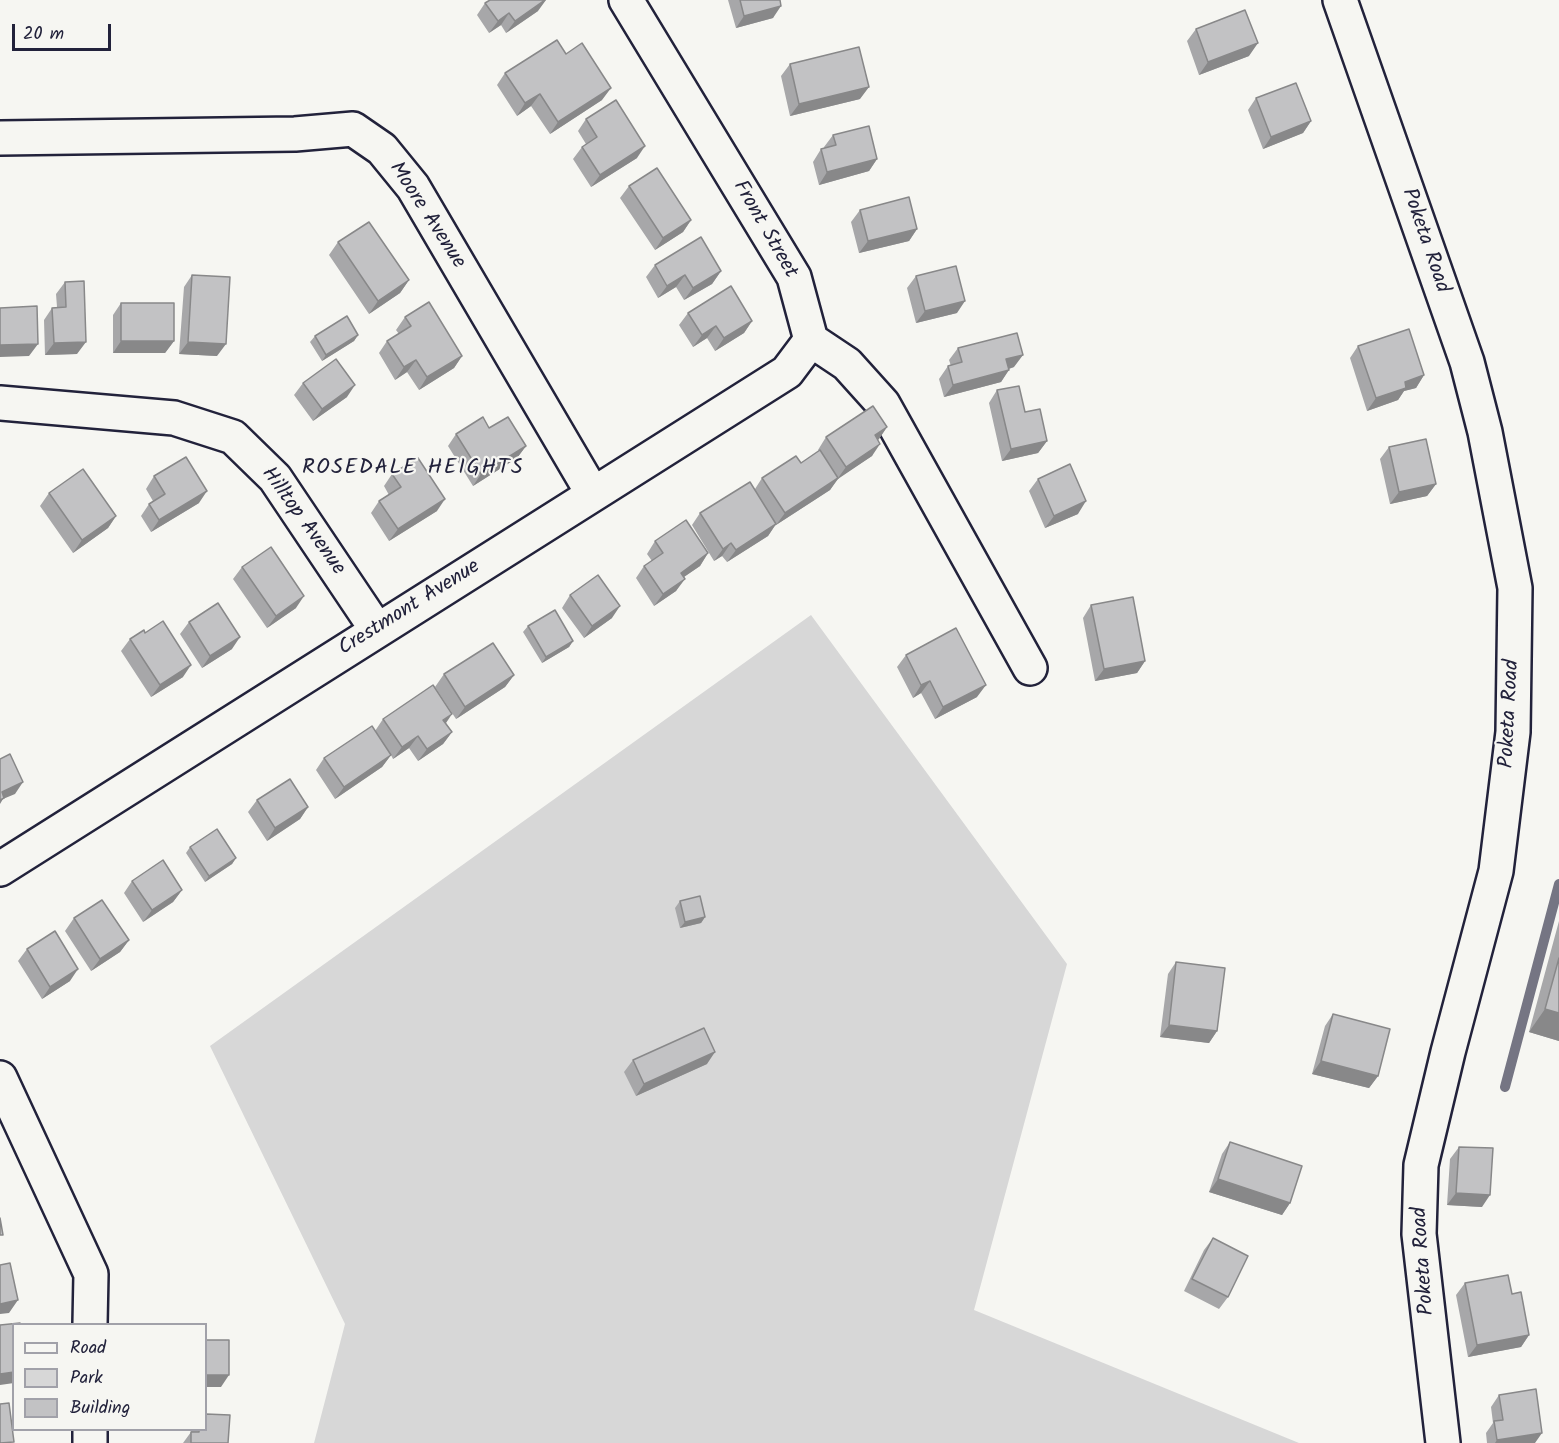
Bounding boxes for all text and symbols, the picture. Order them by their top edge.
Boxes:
scale bar [15,12,114,50]
text: 20 m [23,20,64,49]
street label: Moore Avenue [382,158,470,274]
street label: Front Street [726,177,802,283]
street label: Poketa Road [1394,186,1454,296]
district label: ROSEDALE HEIGHTS [302,456,524,482]
street label: Hilltop Avenue [254,463,350,581]
street label: Crestmont Avenue [335,555,485,663]
street label: Poketa Road [1496,659,1526,769]
street label: Poketa Road [1409,1206,1441,1316]
legend [12,1323,207,1431]
text: Road [70,1334,106,1363]
text: Park [70,1364,103,1393]
text: Building [70,1394,130,1423]

